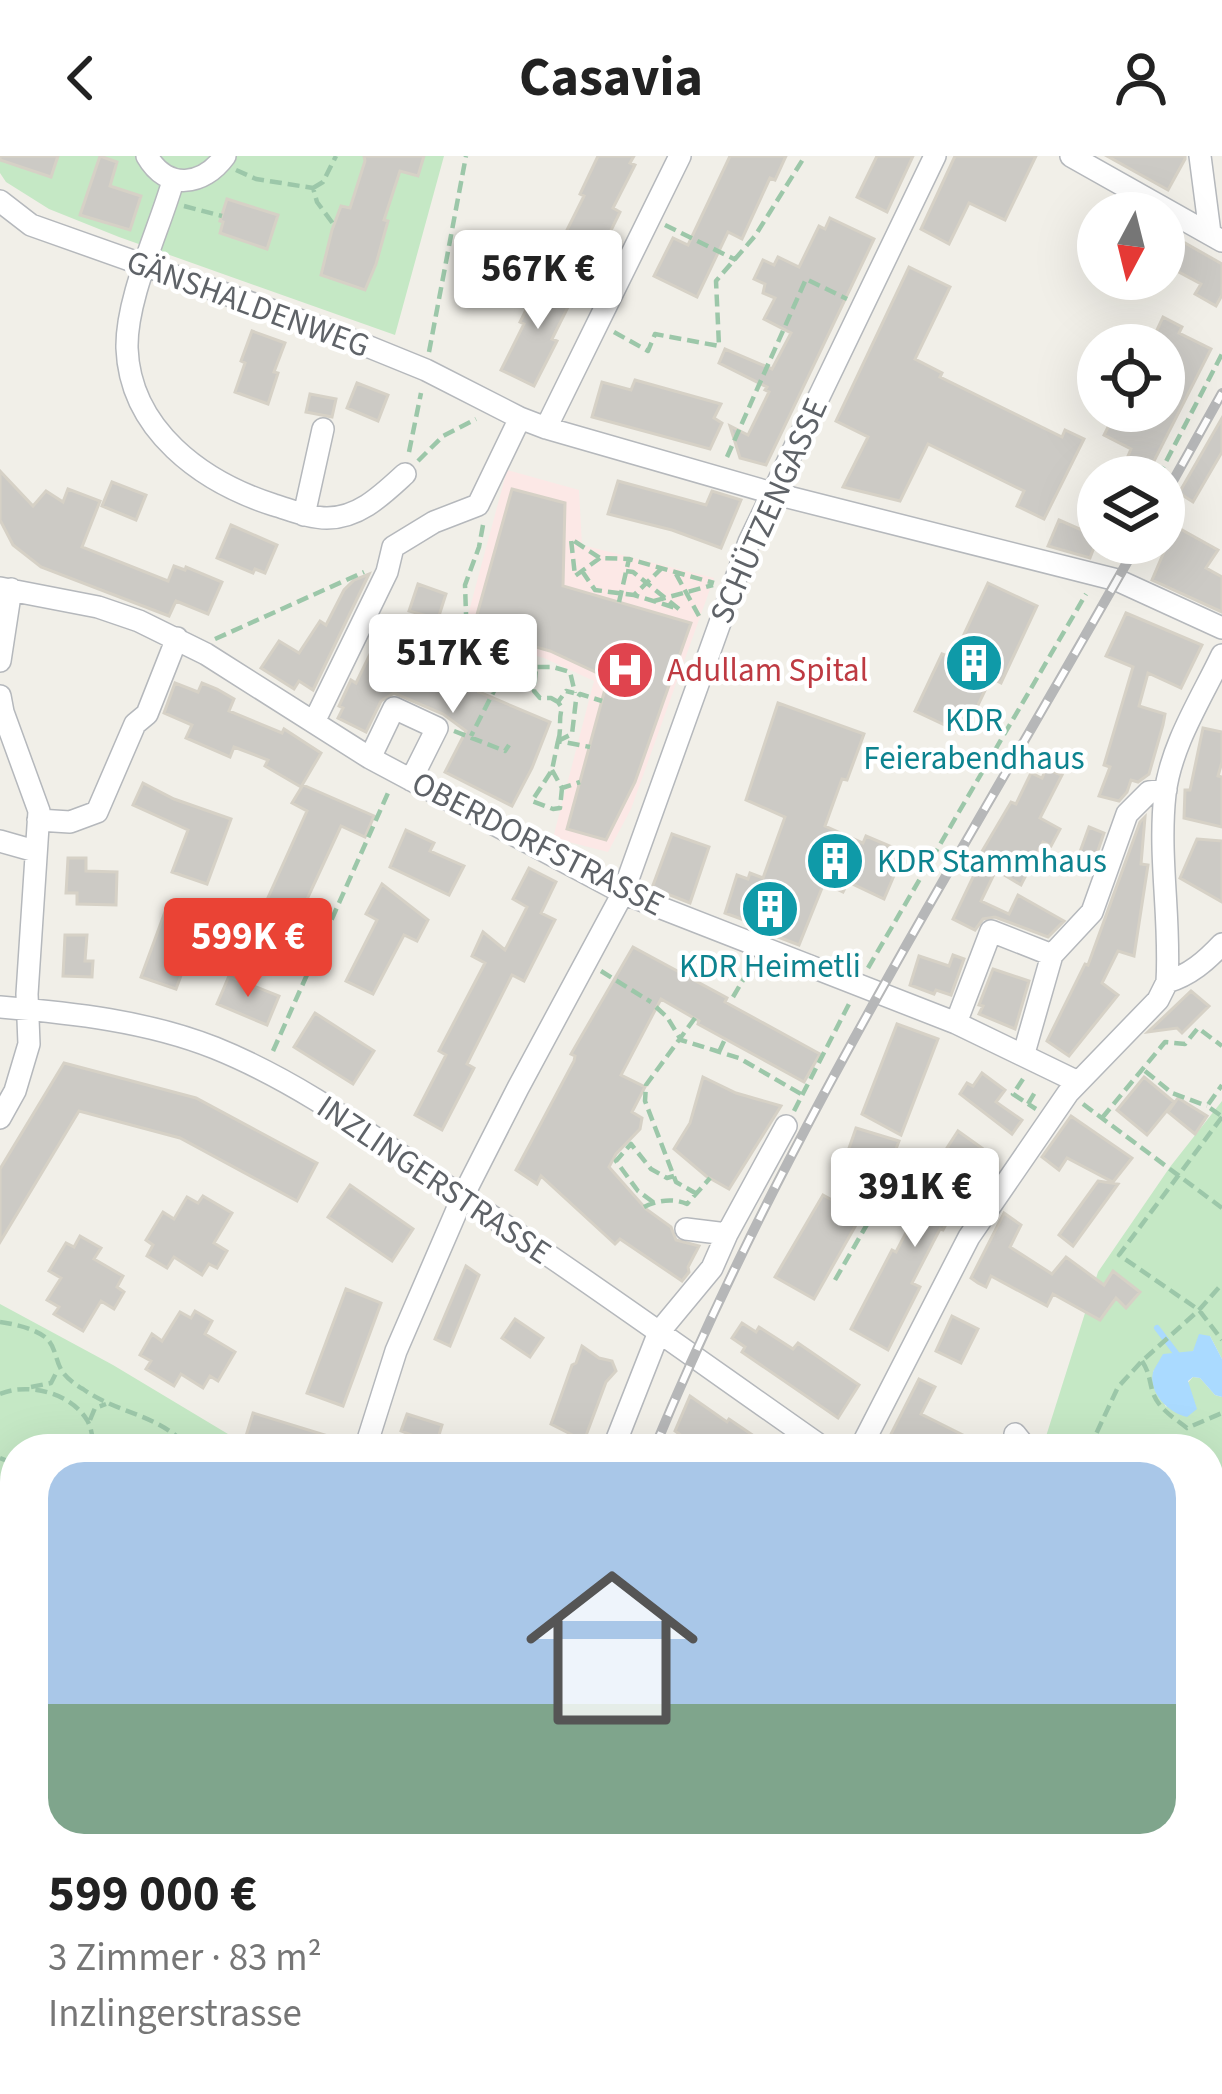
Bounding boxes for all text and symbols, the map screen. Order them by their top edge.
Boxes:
text: Casavia [519,40,703,117]
icon: back [48,45,114,111]
icon: person [1108,45,1174,111]
north arrow [1077,192,1185,300]
map controls [1077,192,1185,564]
pin: 567K € [440,230,636,332]
street label: GÄNSHALDENWEG [120,238,376,370]
text: 567K € [481,241,595,297]
button: locate [1077,324,1185,432]
street label: SCHÜTZENGASSE [698,391,840,631]
button: layers [1077,456,1185,564]
pin: 517K € [355,614,551,716]
text: 517K € [396,625,510,681]
building icon: KDR Feierabendhaus [943,632,1005,694]
hospital icon: Adullam Spital [594,639,656,701]
place label: Adullam Spital [667,647,868,694]
place label: KDR Feierabendhaus [863,697,1085,782]
street label: OBERDORFSTRASSE [404,760,672,928]
building icon: KDR Stammhaus [804,830,866,892]
place label: KDR Stammhaus [877,838,1107,885]
building icon: KDR Heimetli [739,878,801,940]
pin: 599K € [150,898,346,1000]
text: 599K € [191,909,305,965]
place label: KDR Heimetli [679,943,861,990]
street label: INZLINGERSTRASSE [308,1084,560,1276]
pin: 391K € [817,1148,1013,1250]
text: 391K € [858,1159,972,1215]
icon: home [504,1540,720,1756]
text: 599 000 € [48,1858,257,1930]
text: 3 Zimmer · 83 m² [48,1930,322,1986]
text: Inzlingerstrasse [48,1986,302,2042]

